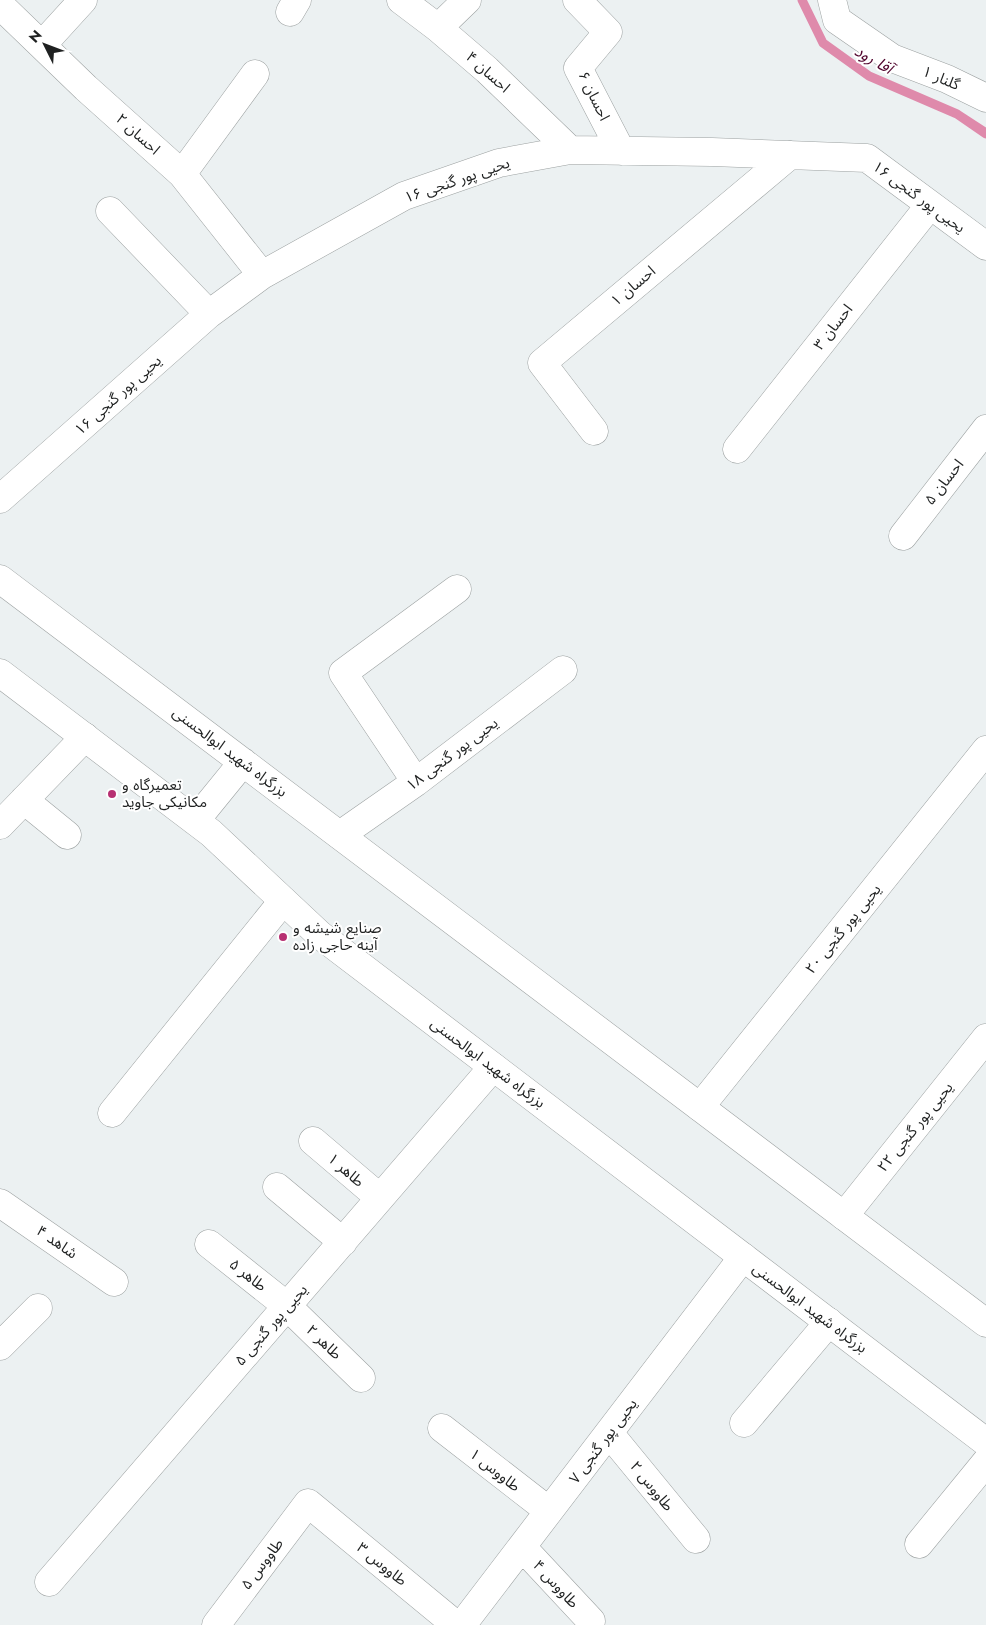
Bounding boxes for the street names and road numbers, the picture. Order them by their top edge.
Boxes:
street label: احسان ۴ [461,46,515,98]
street label: گلنار ۱ [919,60,964,96]
street label: احسان ۶ [573,67,615,125]
street label: احسان ۲ [111,108,165,160]
street label: یحیی پور گنجی ۱۶ [401,152,513,208]
street label: یحیی پور گنجی ۱۶ [868,156,970,238]
street label: احسان ۱ [606,261,660,311]
street label: احسان ۳ [808,299,858,355]
street label: یحیی پور گنجی ۱۶ [70,350,166,440]
street label: احسان ۵ [919,454,969,510]
street label: بزرگراه شهید ابوالحسنی [168,701,292,803]
street label: یحیی پور گنجی ۱۸ [401,712,503,796]
street label: یحیی پور گنجی ۲۰ [800,879,886,979]
street label: بزرگراه شهید ابوالحسنی [426,1012,550,1114]
street label: یحیی پور گنجی ۲۲ [872,1077,958,1177]
street label: طاهر ۱ [323,1148,369,1192]
street label: شاهد ۴ [32,1220,82,1264]
street label: طاهر ۵ [225,1253,271,1297]
street label: بزرگراه شهید ابوالحسنی [748,1257,872,1359]
street label: یحیی پور گنجی ۵ [229,1279,313,1371]
street label: طاهر ۲ [301,1319,347,1365]
street label: یحیی پور گنجی ۷ [564,1394,642,1488]
street label: طاووس ۱ [465,1443,525,1497]
street label: طاووس ۲ [625,1456,679,1516]
street label: طاووس ۵ [235,1534,289,1594]
street label: طاووس ۳ [352,1537,412,1591]
street label: طاووس ۴ [528,1555,584,1613]

